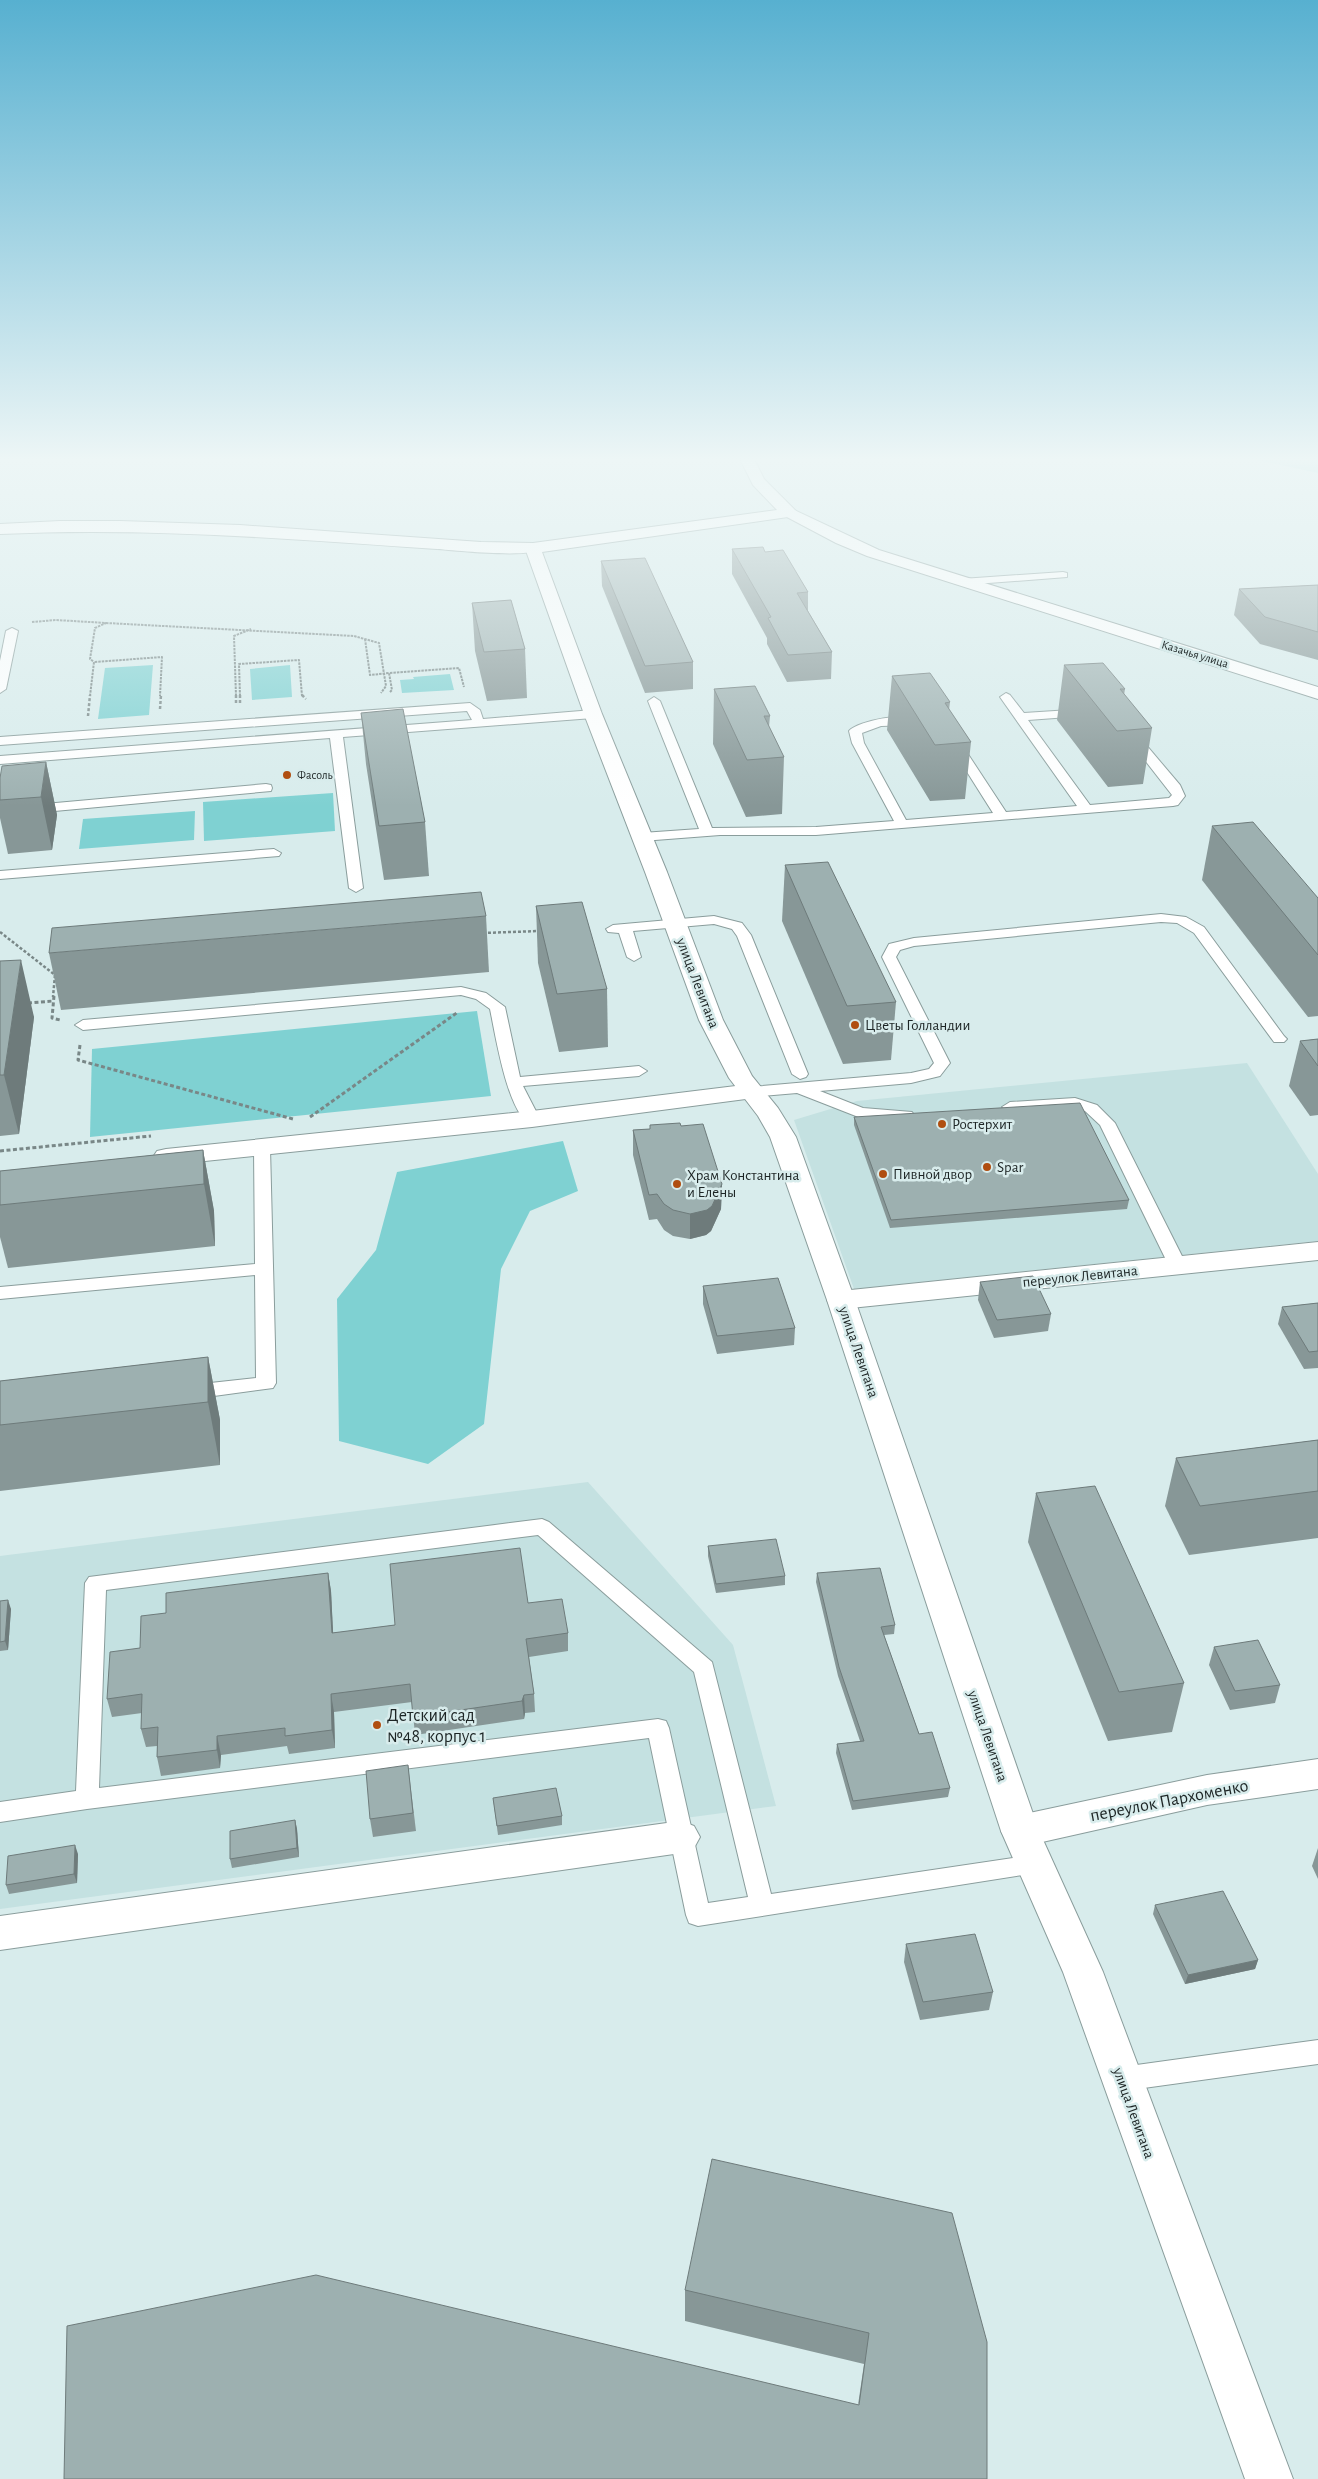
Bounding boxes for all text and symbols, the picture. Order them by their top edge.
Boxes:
street label: Казачья улица [1160,638,1230,671]
marker: Фасоль [281,769,293,781]
place label: Фасоль [297,769,333,781]
street label: улица Левитана [673,935,722,1030]
place label: Цветы Голландии [865,1018,970,1033]
marker: Цветы Голландии [849,1019,861,1031]
place label: Ростерхит [952,1117,1013,1132]
marker: Ростерхит [936,1118,948,1130]
place label: Spar [997,1160,1023,1175]
marker: Spar [981,1161,993,1173]
place label: Пивной двор [893,1167,973,1182]
place label: Храм Константина и Елены [687,1168,799,1200]
marker: Пивной двор [877,1168,889,1180]
marker: Храм Константина и Елены [671,1178,683,1190]
street label: переулок Левитана [1022,1263,1139,1290]
street label: улица Левитана [836,1304,881,1400]
street label: улица Левитана [965,1688,1010,1784]
place label: Детский сад №48, корпус 1 [387,1707,486,1746]
marker: Детский сад №48, корпус 1 [371,1719,383,1731]
street label: переулок Пархоменко [1089,1777,1250,1825]
street label: улица Левитана [1110,2065,1157,2161]

